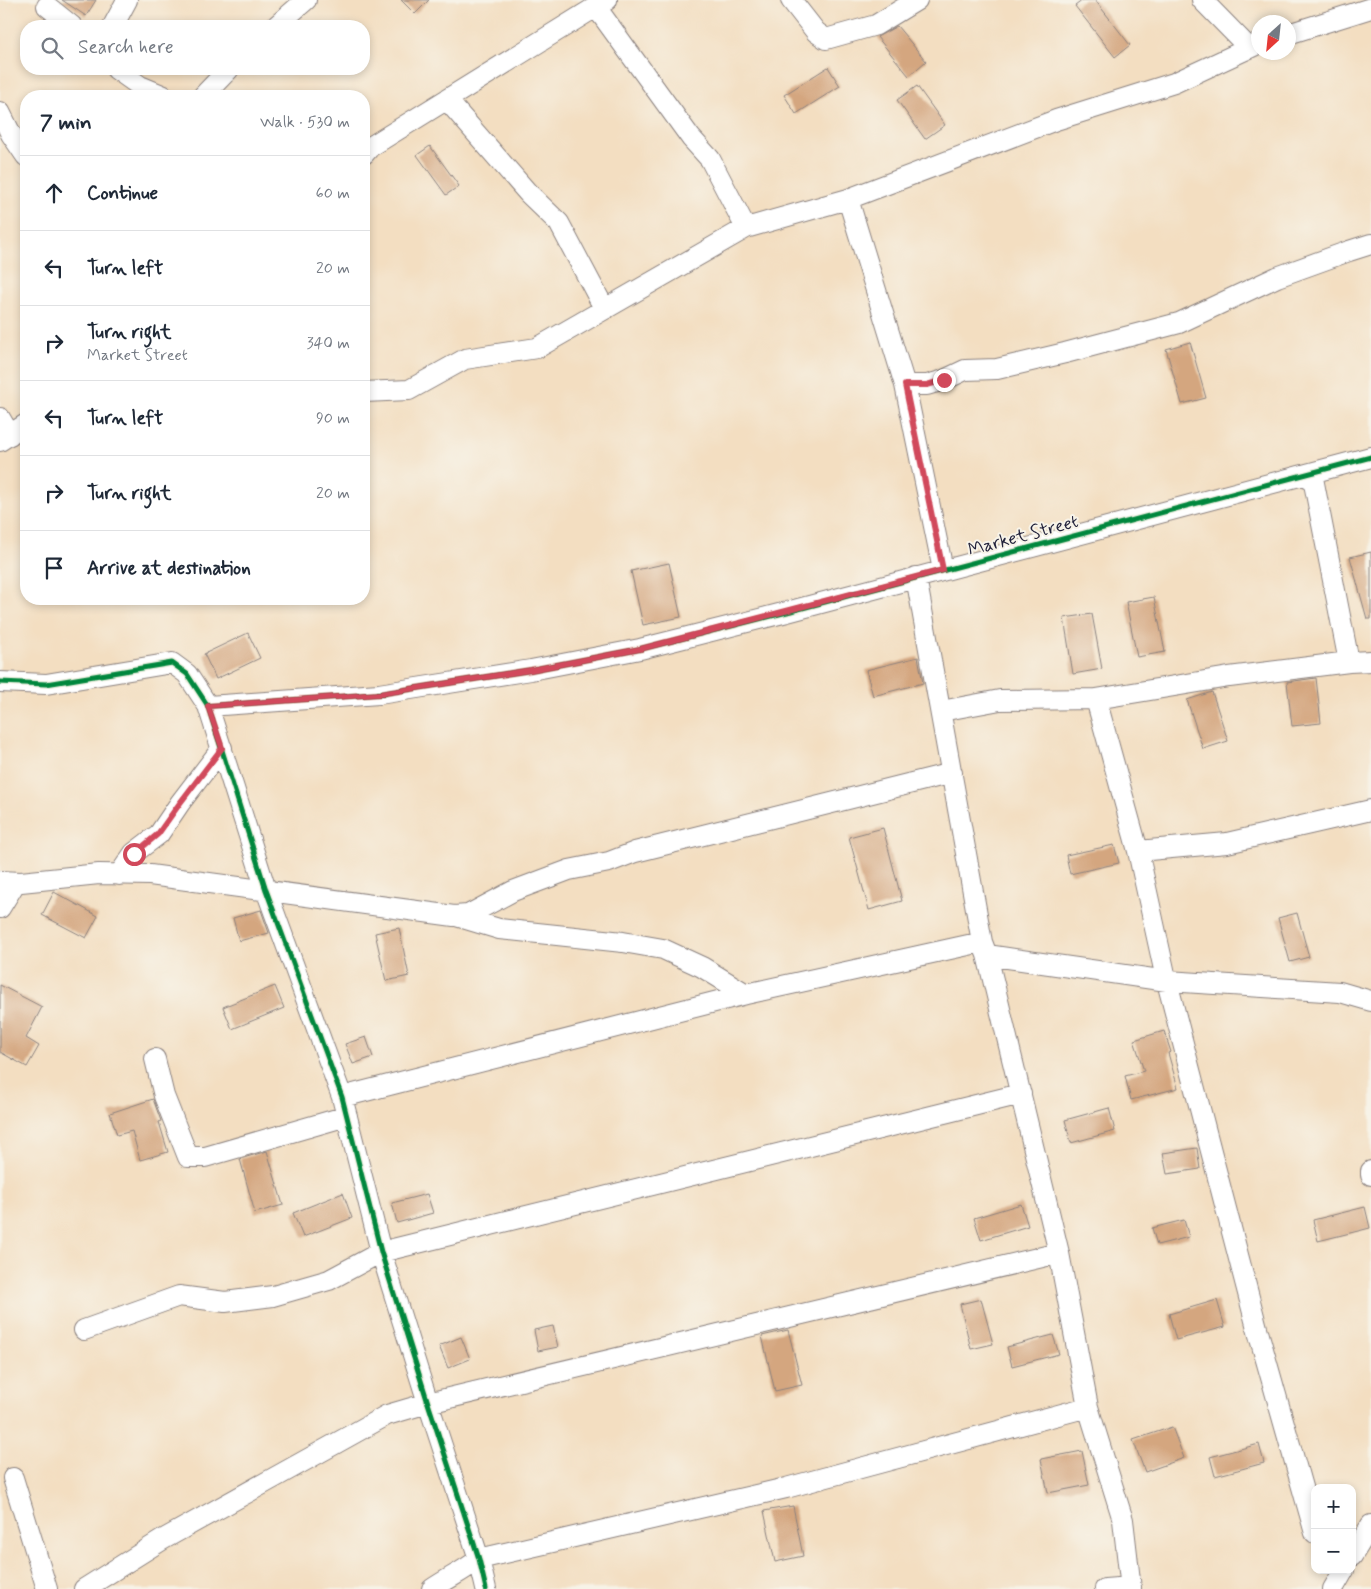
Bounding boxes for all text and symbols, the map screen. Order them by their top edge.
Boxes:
north arrow [1251,15,1296,60]
search box [20,20,370,75]
icon: search [38,34,66,62]
text: Search here [78,35,174,60]
text: 7 min [40,109,92,137]
text: Walk · 530 m [260,112,350,133]
icon: ahead [40,179,68,207]
text: Continue [87,181,158,206]
text: 60 m [316,183,350,204]
icon: left [40,254,68,282]
text: Turn left [87,256,163,281]
text: 20 m [316,258,350,279]
text: Turn right [87,320,171,345]
icon: right [40,329,68,357]
text: 340 m [306,333,350,354]
text: Market Street [87,345,188,366]
route end [933,369,956,392]
icon: left [40,404,68,432]
text: Turn left [87,406,163,431]
text: 90 m [316,408,350,429]
icon: right [40,479,68,507]
text: Turn right [87,481,171,506]
text: 20 m [316,483,350,504]
street label: Market Street [965,510,1081,562]
icon: arrive [40,554,68,582]
text: Arrive at destination [87,556,251,581]
route start [123,843,146,866]
map controls [1311,1484,1356,1574]
button: + [1311,1484,1356,1529]
button: − [1311,1529,1356,1574]

